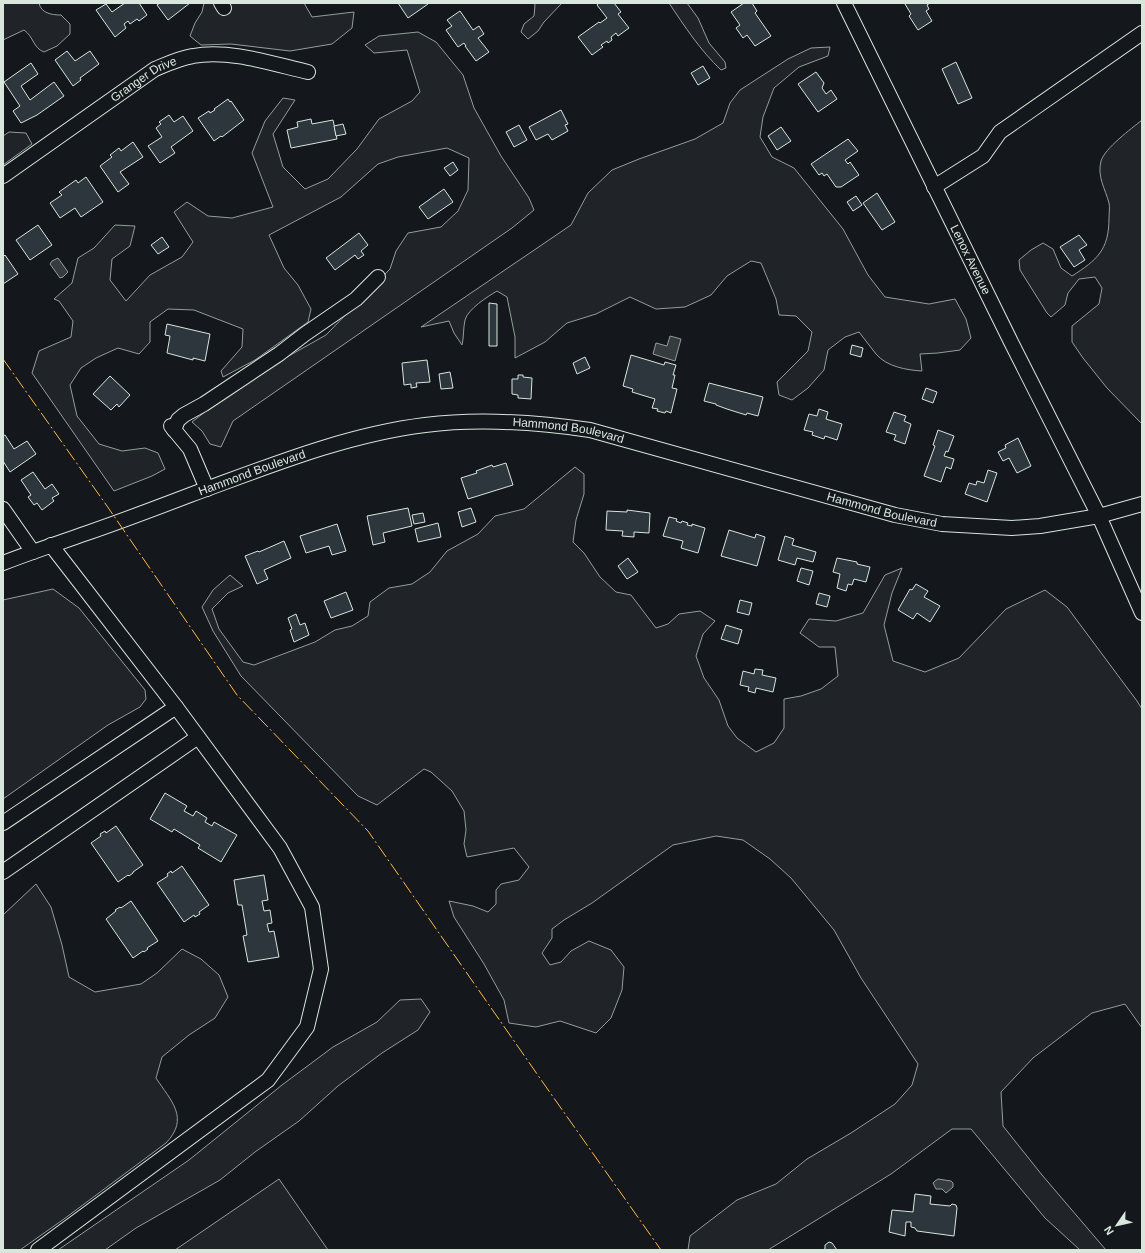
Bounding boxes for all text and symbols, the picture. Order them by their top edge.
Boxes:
street label: Granger Drive [108,54,179,105]
street label: Lenox Avenue [947,222,994,297]
street label: Hammond Boulevard [512,415,626,446]
street label: Hammond Boulevard [197,447,307,498]
street label: Hammond Boulevard [825,489,938,530]
north arrow [1097,1205,1137,1245]
text: N [1101,1224,1116,1237]

